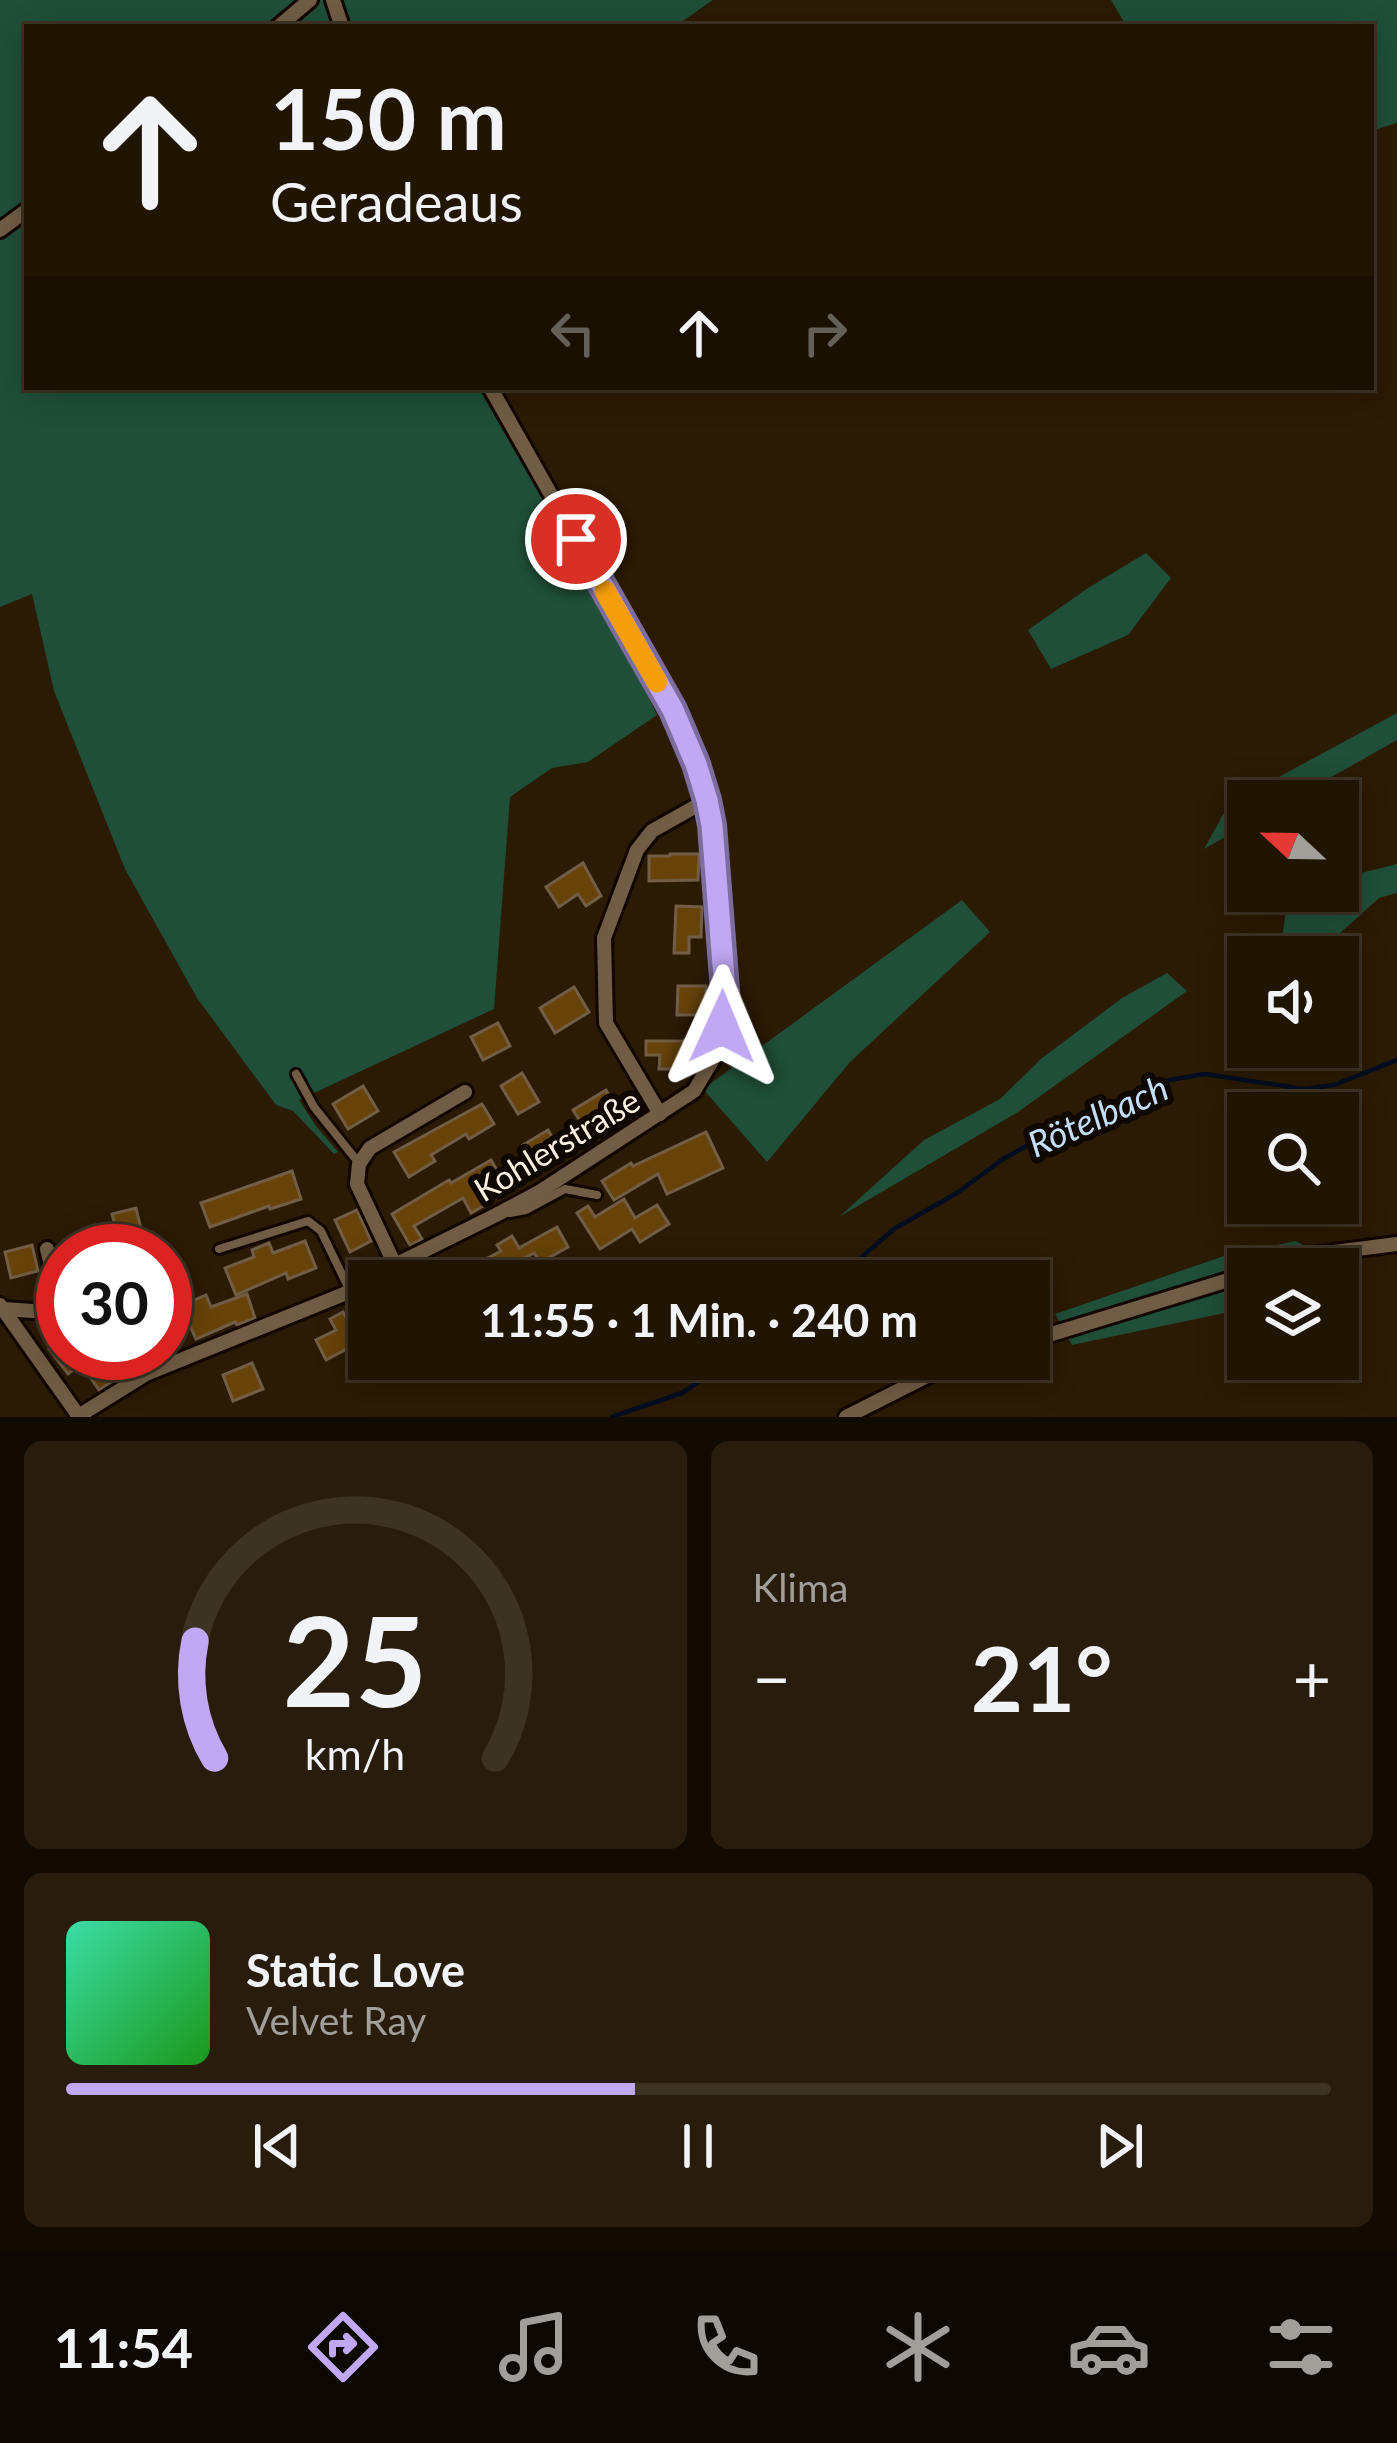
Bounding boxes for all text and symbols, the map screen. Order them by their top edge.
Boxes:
text: 150 m [270,67,507,168]
icon: ahead [72,72,228,228]
text: Geradeaus [270,169,523,234]
icon: left [540,300,606,366]
icon: ahead [666,300,732,366]
icon: right [792,300,858,366]
pin [525,488,627,590]
icon: arrive [543,506,609,572]
north arrow [1227,780,1359,912]
map controls [1227,780,1359,1380]
button: sound [1227,936,1359,1068]
position arrow [659,964,785,1090]
water label: Rötelbach [1021,1065,1175,1165]
street label: Kohlerstraße [467,1079,646,1209]
button: search [1227,1092,1359,1224]
speed limit sign: 30 [36,1224,192,1380]
button: layers [1227,1248,1359,1380]
text: 11:55 · 1 Min. · 240 m [480,1293,918,1347]
text: Klima [753,1564,848,1610]
text: 25 [283,1584,428,1734]
text: 21° [971,1623,1113,1731]
text: − [753,1638,791,1717]
text: + [1293,1638,1331,1717]
text: km/h [305,1728,405,1779]
text: Static Love [246,1943,465,1997]
text: Velvet Ray [246,1997,426,2043]
icon: previous [244,2113,310,2179]
icon: pause [665,2113,731,2179]
icon: next [1087,2113,1153,2179]
icon: directions [301,2305,385,2389]
icon: music [492,2305,576,2389]
icon: phone [684,2305,768,2389]
icon: climate [876,2305,960,2389]
icon: car [1067,2305,1151,2389]
icon: filters [1259,2305,1343,2389]
text: 11:54 [54,2315,193,2380]

